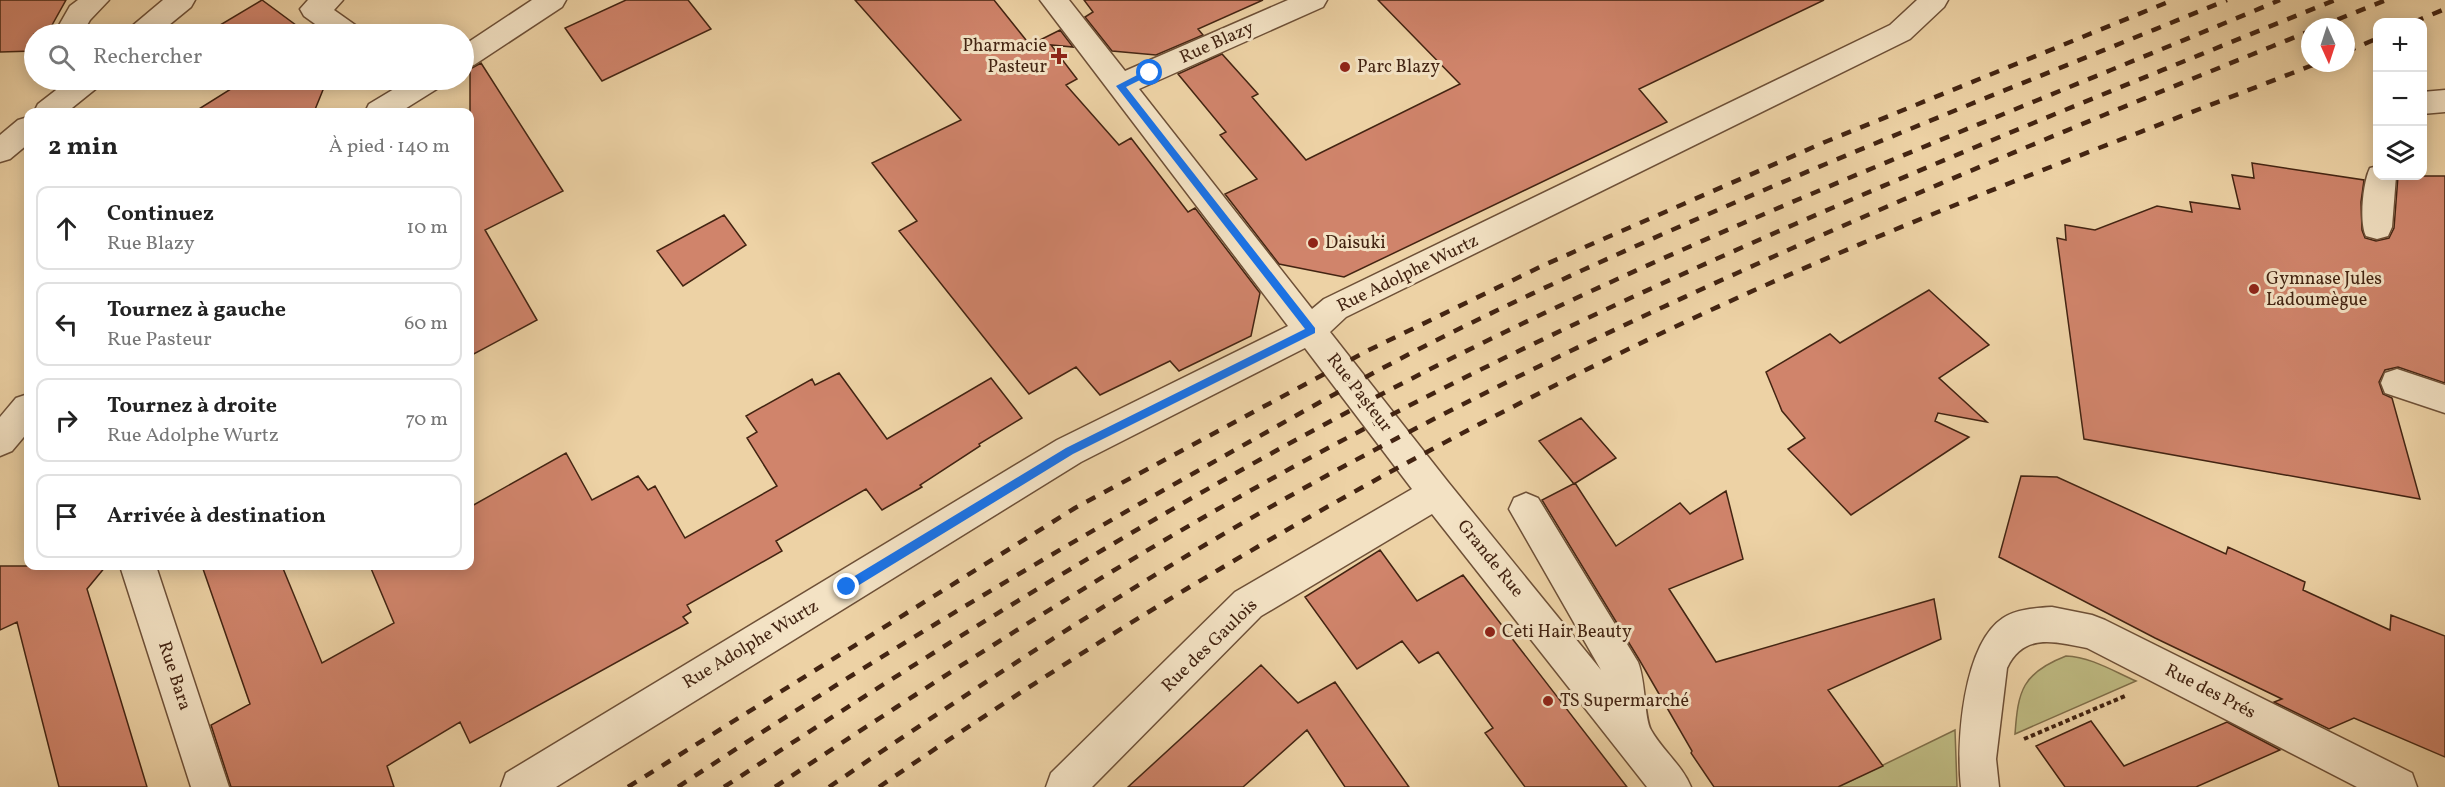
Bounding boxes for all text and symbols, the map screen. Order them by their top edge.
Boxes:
street label: Rue Blazy [1176,15,1258,70]
north arrow [2301,18,2355,72]
map controls [2373,18,2427,180]
button: + [2373,18,2427,72]
search box [24,24,474,90]
place label: Pharmacie Pasteur [962,34,1047,80]
icon: search [45,41,78,74]
text: Rechercher [93,42,202,73]
marker: Pharmacie Pasteur [1052,49,1066,63]
place label: Parc Blazy [1357,55,1440,80]
route start [1136,59,1162,85]
marker: Parc Blazy [1338,60,1352,74]
button: − [2373,72,2427,126]
button: layers [2373,126,2427,180]
text: 2 min [48,129,118,165]
text: À pied · 140 m [329,133,450,161]
text: Continuez [107,199,214,230]
icon: ahead [50,212,83,245]
text: 10 m [407,214,448,242]
street label: Rue Adolphe Wurtz [1333,229,1483,319]
text: Rue Blazy [107,230,195,258]
place label: Daisuki [1325,231,1386,256]
marker: Daisuki [1306,236,1320,250]
place label: Gymnase Jules Ladoumègue [2266,267,2382,313]
marker: Gymnase Jules Ladoumègue [2247,282,2261,296]
text: Tournez à gauche [107,295,286,326]
icon: left [50,308,83,341]
text: 60 m [404,310,448,338]
text: Rue Pasteur [107,326,212,354]
street label: Rue Pasteur [1320,348,1398,438]
text: Tournez à droite [107,391,277,422]
icon: right [50,404,83,437]
text: 70 m [405,406,448,434]
text: Rue Adolphe Wurtz [107,422,279,450]
icon: arrive [50,500,83,533]
text: Arrivée à destination [107,501,326,532]
street label: Grande Rue [1451,515,1529,603]
route end [833,573,859,599]
street label: Rue Adolphe Wurtz [678,594,824,696]
street label: Rue des Gaulois [1156,594,1264,698]
place label: Ceti Hair Beauty [1502,620,1632,645]
marker: Ceti Hair Beauty [1483,625,1497,639]
street label: Rue Bara [151,638,197,714]
street label: Rue des Prés [2160,658,2260,726]
place label: TS Supermarché [1560,689,1689,714]
marker: TS Supermarché [1541,694,1555,708]

